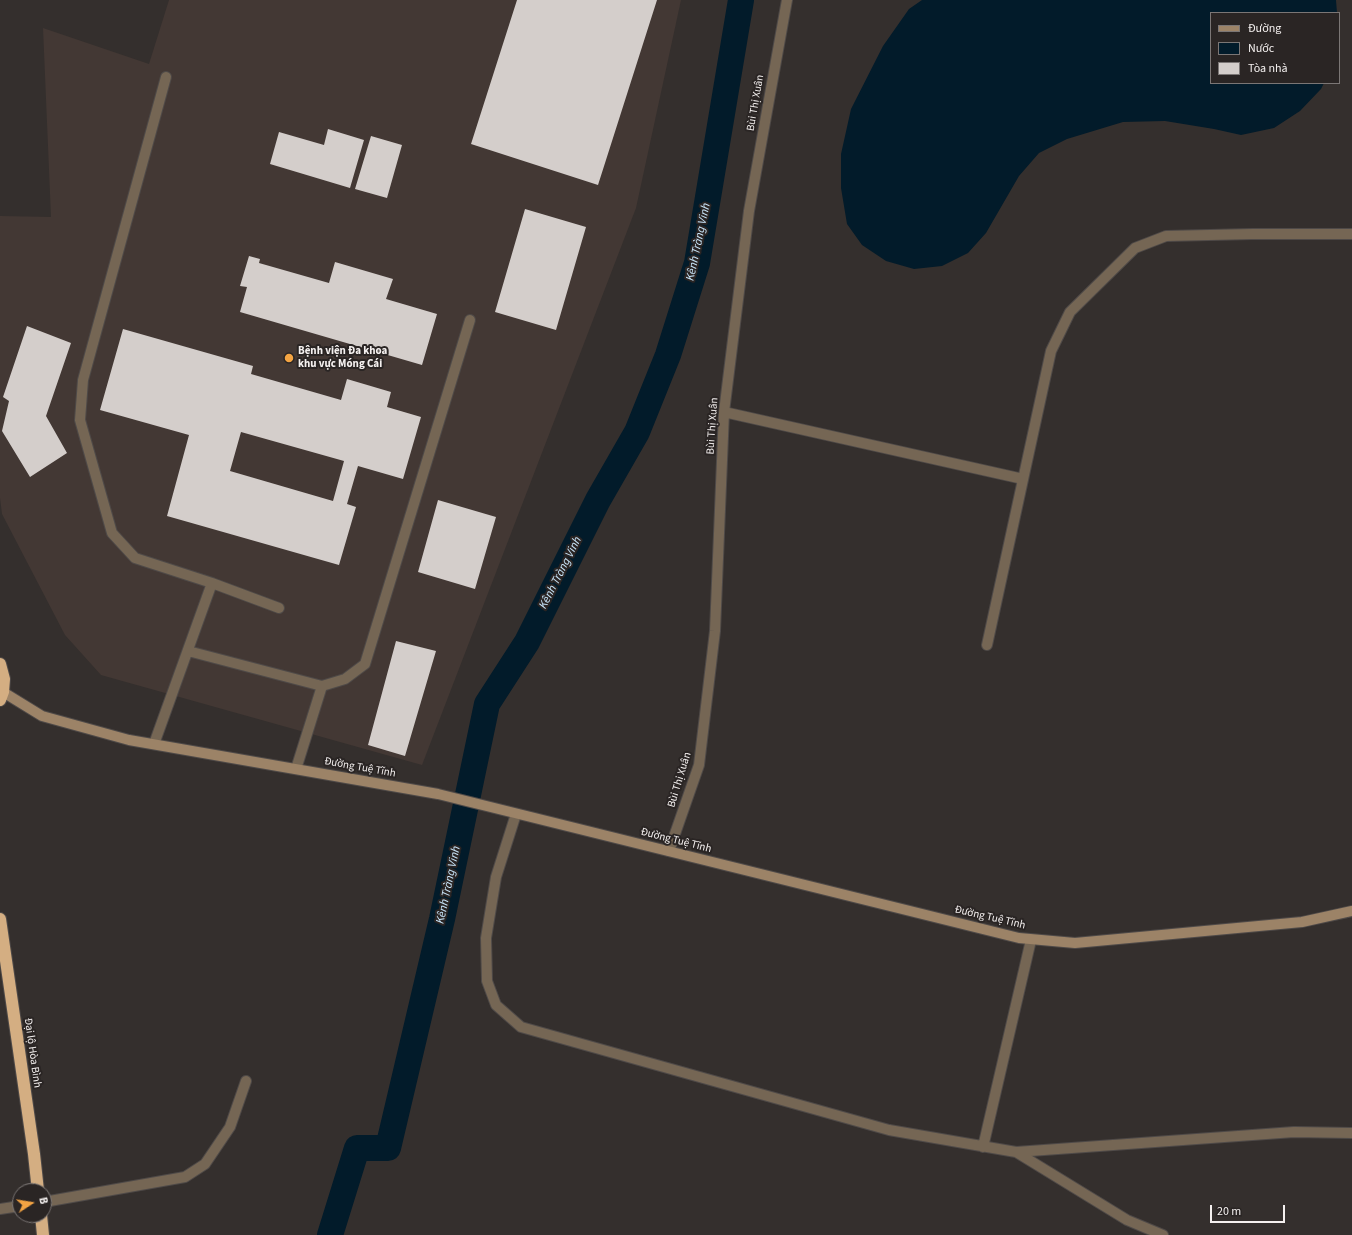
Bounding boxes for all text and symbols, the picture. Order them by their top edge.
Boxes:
legend [1210,12,1340,84]
text: Đường [1248,20,1281,37]
text: Nước [1248,40,1274,57]
text: Tòa nhà [1248,60,1288,77]
street label: Bùi Thị Xuân [745,74,767,132]
water label: Kênh Tràng Vinh [684,202,714,282]
place label: Bệnh viện Đa khoa khu vực Móng Cái [298,345,387,371]
marker: Bệnh viện Đa khoa khu vực Móng Cái [283,352,295,364]
street label: Bùi Thị Xuân [704,397,722,455]
water label: Kênh Tràng Vinh [537,534,585,612]
street label: Bùi Thị Xuân [665,751,695,809]
street label: Đường Tuệ Tĩnh [323,755,397,781]
street label: Đường Tuệ Tĩnh [639,826,713,856]
water label: Kênh Tràng Vinh [434,845,464,925]
street label: Đường Tuệ Tĩnh [953,903,1027,933]
street label: Đại lộ Hòa Bình [21,1017,43,1089]
north arrow [12,1183,52,1223]
text: B [35,1196,51,1205]
scale bar [1212,1197,1287,1223]
text: 20 m [1217,1203,1241,1220]

